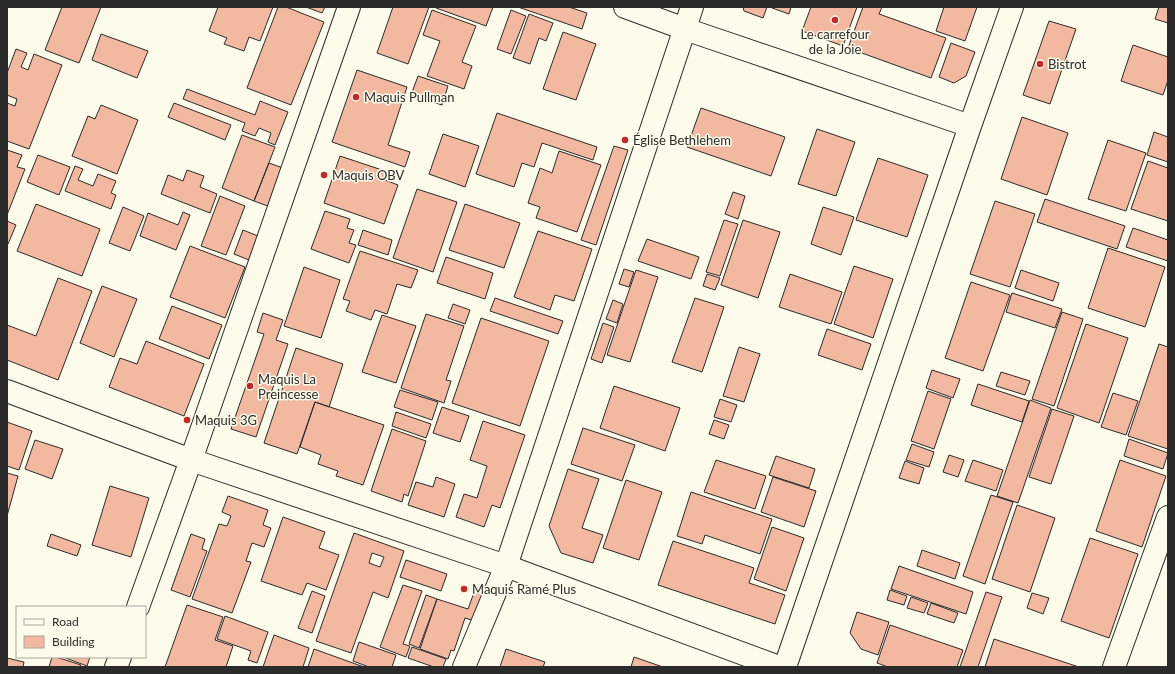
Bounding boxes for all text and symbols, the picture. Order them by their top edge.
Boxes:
marker: Le carrefour de la Joie [830,15,840,25]
place label: Le carrefour de la Joie [801,26,870,57]
place label: Bistrot [1048,56,1086,72]
marker: Bistrot [1035,59,1045,69]
place label: Maquis Pullman [364,89,454,105]
marker: Maquis Pullman [351,92,361,102]
place label: Église Bethlehem [633,132,731,148]
marker: Église Bethlehem [620,135,630,145]
place label: Maquis OBV [332,167,405,183]
marker: Maquis OBV [319,170,329,180]
place label: Maquis La Preincesse [258,371,319,402]
marker: Maquis La Preincesse [245,381,255,391]
place label: Maquis 3G [195,412,257,428]
marker: Maquis 3G [182,415,192,425]
place label: Maquis Ramé Plus [472,581,576,597]
marker: Maquis Ramé Plus [459,584,469,594]
legend [16,606,146,658]
text: Road [52,614,79,629]
text: Building [52,634,95,649]

